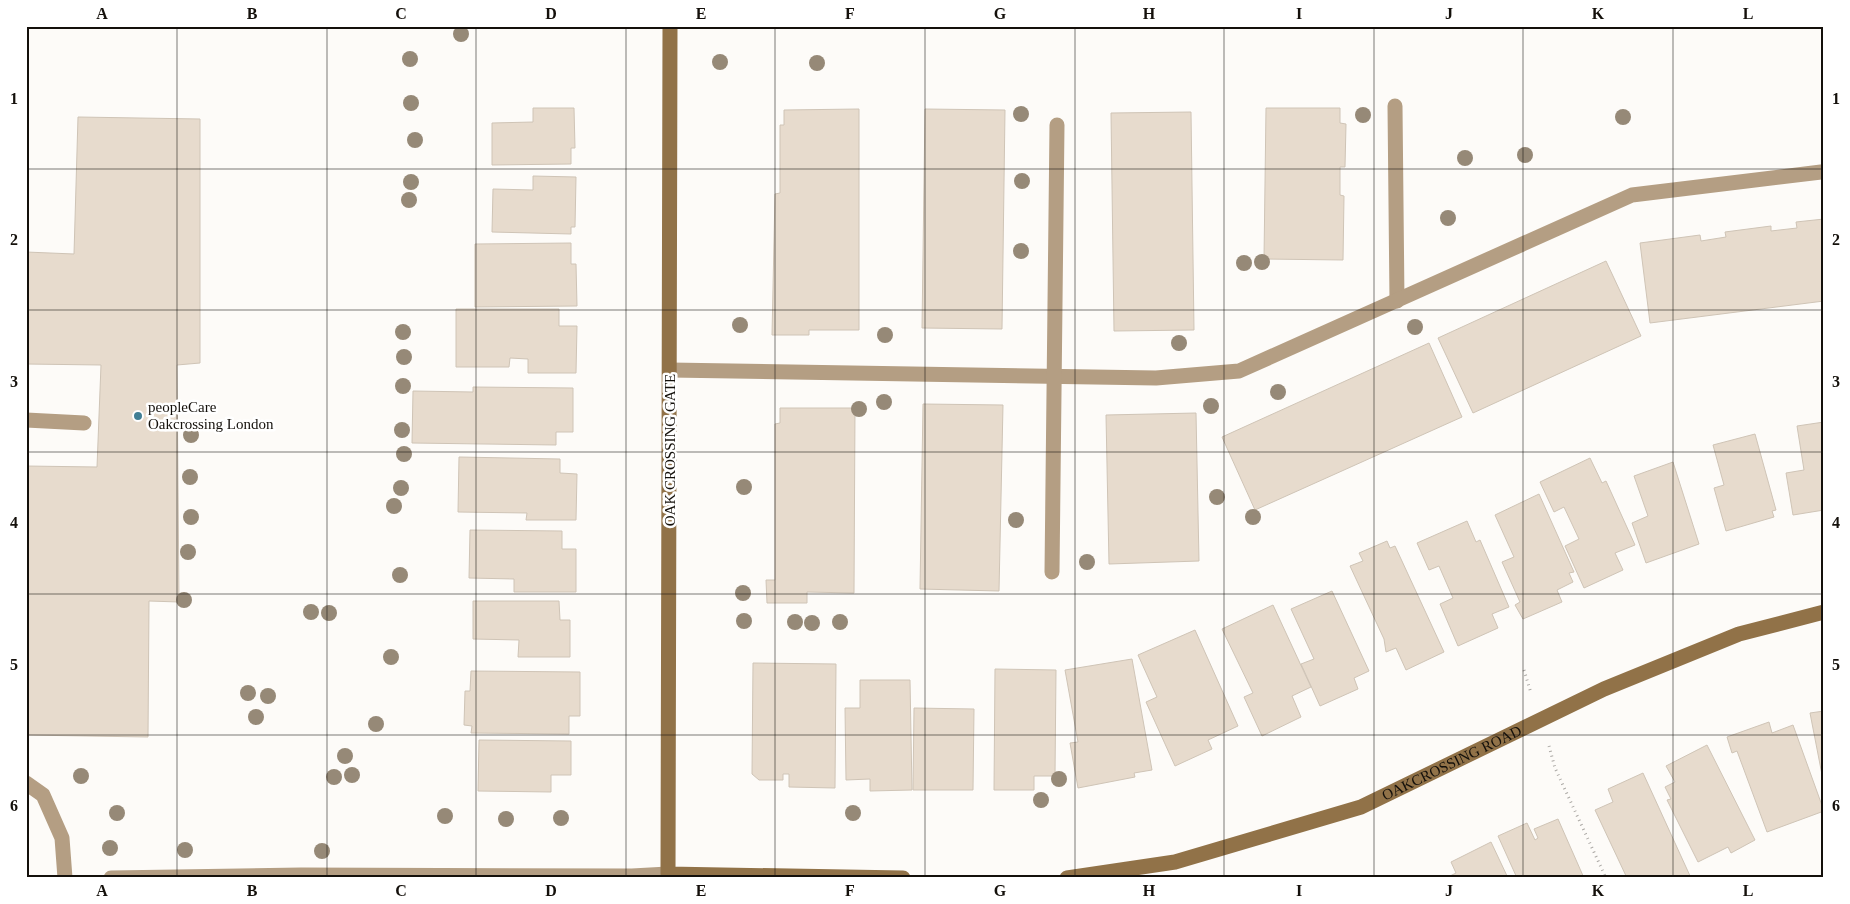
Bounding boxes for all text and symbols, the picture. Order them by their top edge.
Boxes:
text: A [96,5,108,22]
text: B [247,5,258,22]
text: C [395,5,407,22]
text: D [545,5,557,22]
text: E [696,5,706,22]
text: F [845,5,855,22]
text: G [994,5,1007,22]
text: H [1143,5,1156,22]
text: I [1296,5,1302,22]
text: J [1445,5,1453,22]
text: K [1592,5,1605,22]
text: L [1743,5,1753,22]
text: 1 [10,90,18,107]
text: 1 [1832,90,1840,107]
text: 2 [10,231,18,248]
text: 2 [1832,231,1840,248]
text: 3 [10,373,18,390]
text: 3 [1832,373,1840,390]
street label: OAK CROSSING GATE [662,374,678,526]
place label: peopleCare Oakcrossing London [148,399,274,432]
marker: peopleCare Oakcrossing London [132,410,144,422]
text: 4 [10,514,18,531]
text: 4 [1832,514,1840,531]
text: 5 [10,656,18,673]
text: 5 [1832,656,1840,673]
street label: OAKCROSSING ROAD [1379,722,1524,804]
text: 6 [10,797,18,814]
text: 6 [1832,797,1840,814]
text: A [96,882,108,899]
text: B [247,882,258,899]
text: C [395,882,407,899]
text: D [545,882,557,899]
text: E [696,882,706,899]
text: F [845,882,855,899]
text: G [994,882,1007,899]
text: H [1143,882,1156,899]
text: I [1296,882,1302,899]
text: J [1445,882,1453,899]
text: K [1592,882,1605,899]
text: L [1743,882,1753,899]

